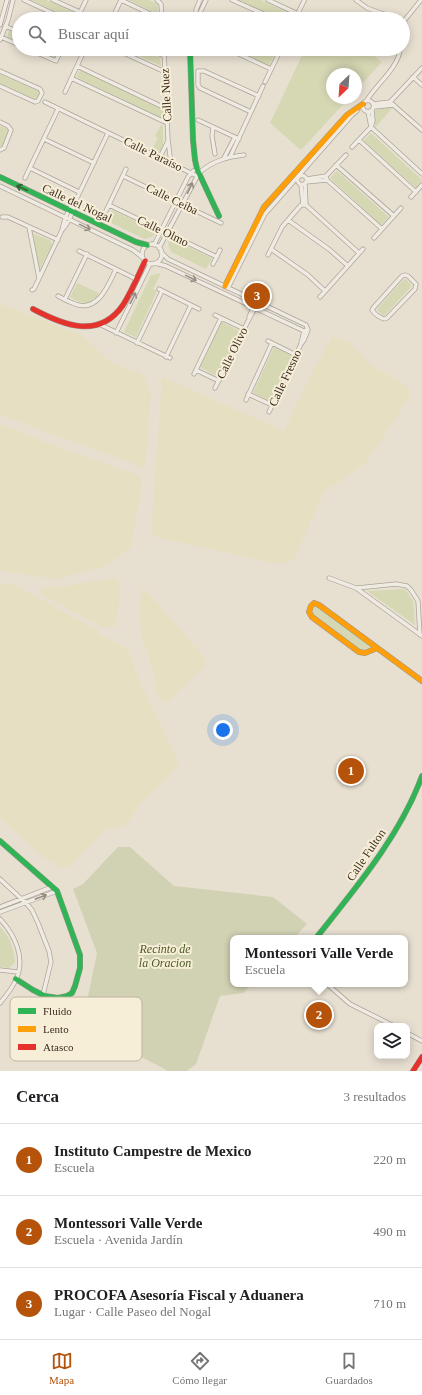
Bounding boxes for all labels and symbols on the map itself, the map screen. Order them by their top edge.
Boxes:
street label: Calle Nuez [158,68,174,122]
north arrow [326,68,362,104]
street label: Calle Paraíso [121,134,185,174]
street label: Calle Ceiba [144,180,201,218]
street label: Calle del Nogal [40,181,115,226]
one-way arrow [187,183,194,195]
one-way arrow [17,184,29,191]
street label: Calle Olmo [135,213,191,249]
one-way arrow [79,224,91,231]
one-way arrow [185,275,197,282]
pin: 3 [244,281,270,311]
one-way arrow [130,292,137,304]
street label: Calle Olivo [214,325,250,381]
street label: Calle Fresno [266,347,304,409]
your location [213,720,233,740]
pin: 1 [338,756,364,786]
street label: Calle Fulton [344,826,388,884]
one-way arrow [35,893,48,900]
park label: Recinto de la Oracion [139,942,191,970]
legend [10,997,142,1061]
pin: 2 [306,1000,332,1030]
text: Fluido [43,1005,72,1017]
text: Lento [43,1023,69,1035]
text: Atasco [43,1041,74,1053]

